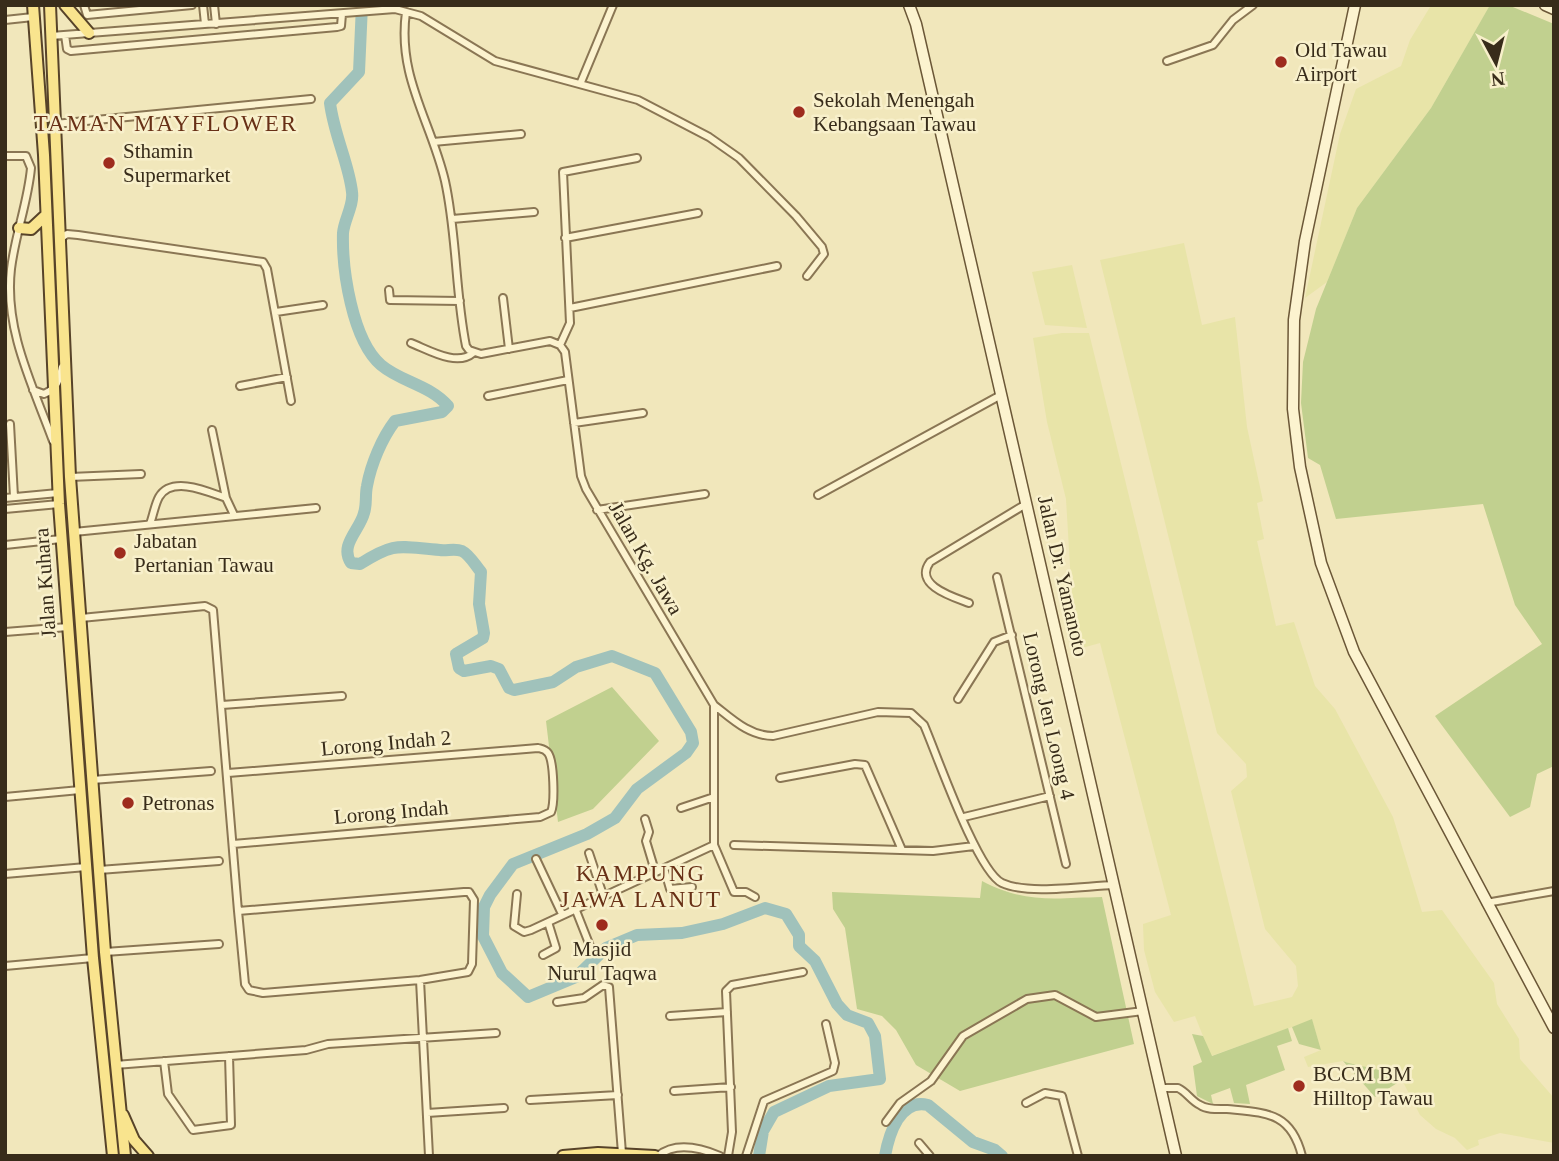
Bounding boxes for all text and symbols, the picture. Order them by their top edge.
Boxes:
north arrow [1461,28,1531,98]
place label: Old Tawau Airport [1295,38,1388,86]
marker: Old Tawau Airport [1273,54,1289,70]
text: N [1490,68,1506,91]
place label: Sekolah Menengah Kebangsaan Tawau [813,88,977,136]
marker: Sekolah Menengah Kebangsaan Tawau [791,104,807,120]
district label: TAMAN MAYFLOWER [34,111,298,136]
place label: Sthamin Supermarket [123,139,230,187]
marker: Sthamin Supermarket [101,155,117,171]
street label: Jalan Dr. Yamanoto [1033,493,1093,659]
street label: Jalan Kg. Jawa [604,497,688,619]
street label: Jalan Kuhara [29,527,61,639]
place label: Jabatan Pertanian Tawau [134,529,274,577]
marker: Jabatan Pertanian Tawau [112,545,128,561]
street label: Lorong Jen Loong 4 [1018,630,1080,802]
street label: Lorong Indah 2 [320,725,452,761]
place label: Petronas [142,791,214,815]
marker: Petronas [120,795,136,811]
street label: Lorong Indah [333,795,450,829]
district label: KAMPUNG JAWA LANUT [560,861,722,912]
marker: Masjid Nurul Taqwa [594,917,610,933]
place label: Masjid Nurul Taqwa [547,937,657,985]
place label: BCCM BM Hilltop Tawau [1313,1062,1434,1110]
marker: BCCM BM Hilltop Tawau [1291,1078,1307,1094]

